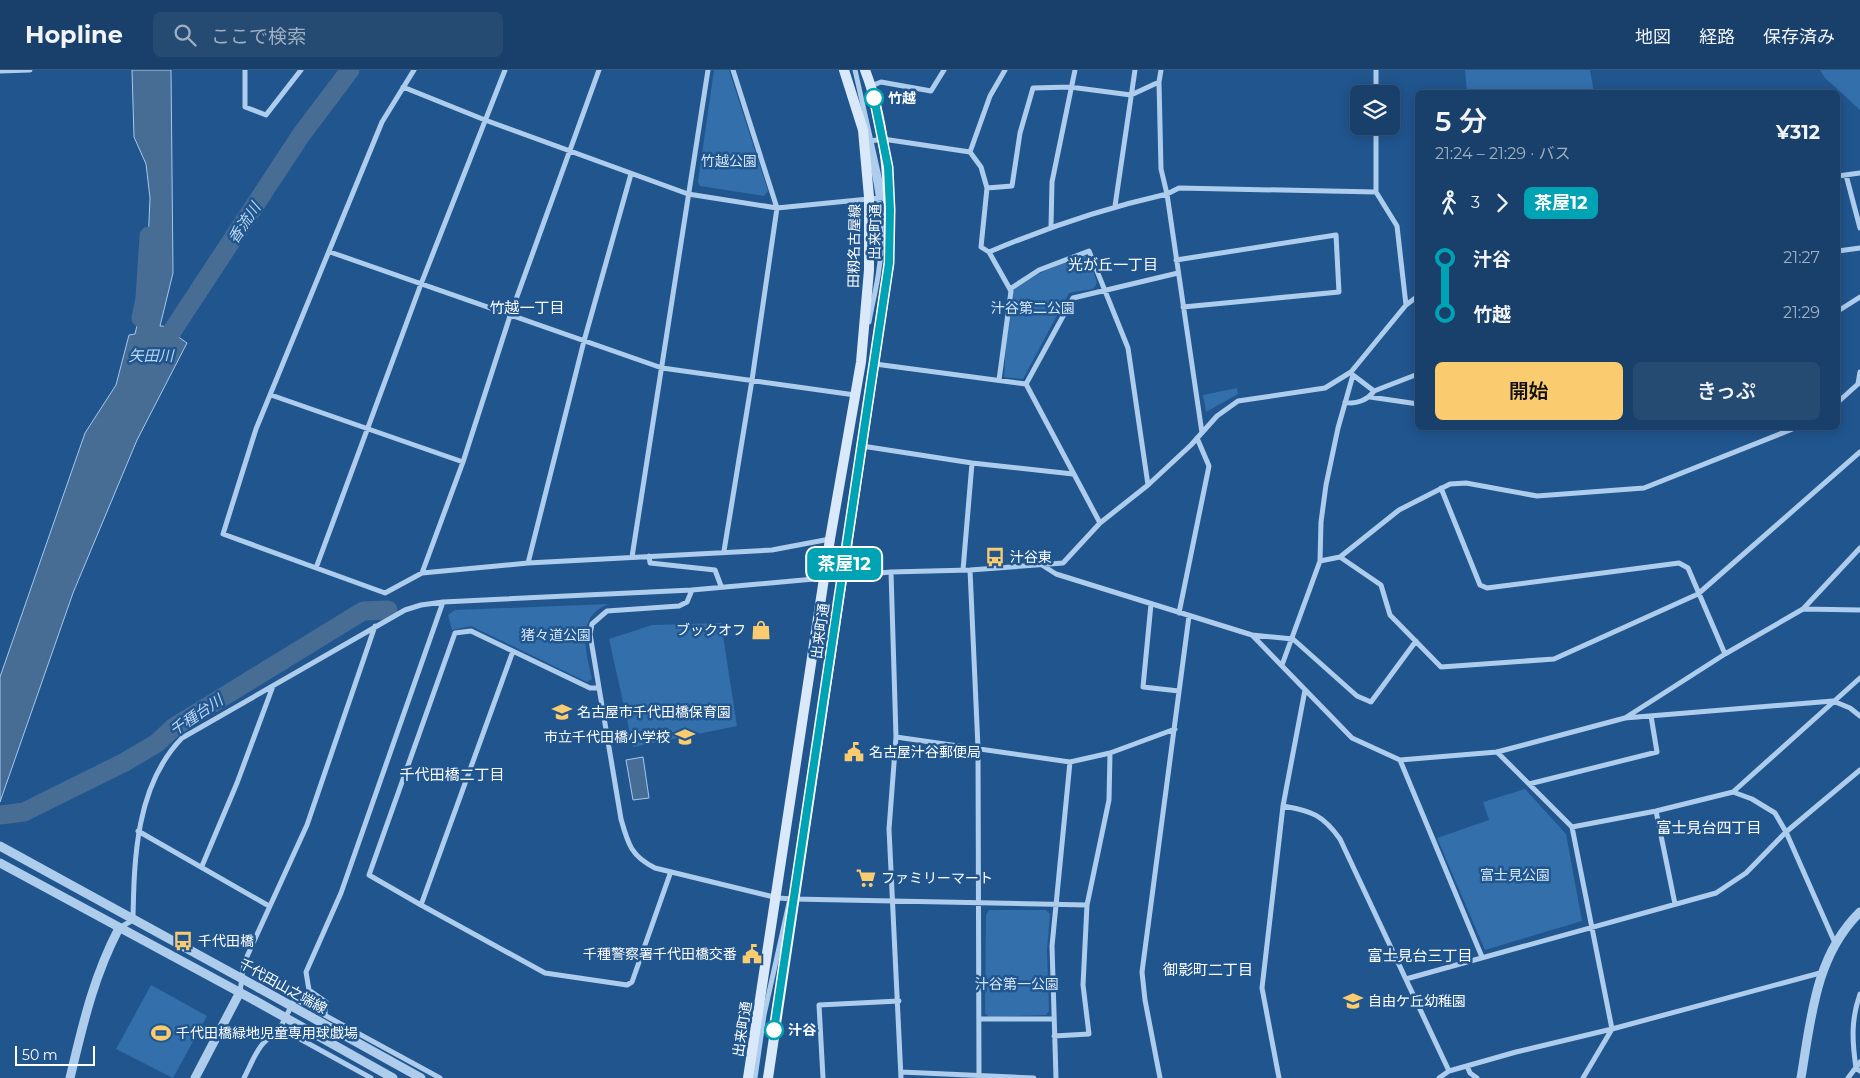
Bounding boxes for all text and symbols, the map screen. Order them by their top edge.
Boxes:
search box [153,12,503,57]
text: Hopline [25,20,123,49]
icon: search [171,21,199,49]
text: ここで検索 [211,25,306,48]
text: 地図 [1635,26,1671,48]
text: 経路 [1699,26,1735,48]
text: 保存済み [1763,26,1835,48]
map controls [1350,85,1400,135]
button: layers [1350,85,1400,135]
marker: 竹越 [864,88,884,108]
place label: 竹越 [888,89,916,107]
text: 5 分 [1435,104,1487,138]
text: ¥312 [1776,121,1820,144]
text: 21:24 – 21:29 · バス [1435,144,1570,163]
park label: 竹越公園 [701,152,757,170]
icon: walk [1435,189,1463,217]
icon: forward [1488,189,1516,217]
text: 茶屋12 [1534,192,1588,214]
text: 3 [1471,193,1480,212]
water label: 香流川 [224,197,265,247]
street label: 田籾名古屋線 [844,204,864,288]
street label: 出来町通 [866,204,884,260]
text: 汁谷 [1473,248,1511,271]
text: 21:27 [1783,248,1820,267]
district label: 光が丘一丁目 [1068,255,1158,274]
district label: 竹越一丁目 [489,298,565,317]
park label: 汁谷第二公園 [991,299,1075,317]
text: 竹越 [1473,303,1511,326]
text: 21:29 [1783,303,1820,322]
water label: 矢田川 [128,346,175,365]
button: 開始 [1435,362,1623,420]
button: きっぷ [1633,362,1820,420]
bus stop icon: 汁谷東 [984,546,1006,568]
line badge: 茶屋12 [809,548,879,580]
place label: 汁谷東 [1010,548,1052,566]
text: 茶屋12 [817,553,871,575]
street label: 出来町通 [807,602,833,660]
shop icon: ブックオフ [750,619,772,641]
place label: ブックオフ [676,621,746,639]
park label: 猪々道公園 [521,626,591,644]
water label: 千種台川 [166,689,228,740]
school or university icon: 名古屋市千代田橋保育園 [551,701,573,723]
place label: 名古屋市千代田橋保育園 [577,703,731,721]
school or university icon: 市立千代田橋小学校 [674,726,696,748]
place label: 市立千代田橋小学校 [544,728,670,746]
public building icon: 名古屋汁谷郵便局 [843,741,865,763]
place label: 名古屋汁谷郵便局 [869,743,981,761]
district label: 千代田橋二丁目 [399,765,505,784]
district label: 富士見台四丁目 [1656,818,1762,837]
park label: 富士見公園 [1480,866,1550,884]
supermarket icon: ファミリーマート [855,867,877,889]
place label: ファミリーマート [881,869,993,887]
bus stop icon: 千代田橋 [172,930,194,952]
place label: 千代田橋 [198,932,254,950]
public building icon: 千種警察署千代田橋交番 [741,943,763,965]
place label: 千種警察署千代田橋交番 [583,945,737,963]
district label: 富士見台三丁目 [1367,946,1473,965]
street label: 千代田山之端線 [236,954,330,1018]
district label: 御影町二丁目 [1163,960,1253,979]
park label: 汁谷第一公園 [975,975,1059,993]
school or university icon: 自由ケ丘幼稚園 [1342,990,1364,1012]
place label: 自由ケ丘幼稚園 [1368,992,1466,1010]
street label: 出来町通 [729,1000,755,1058]
marker: 汁谷 [764,1020,784,1040]
place label: 汁谷 [788,1021,817,1039]
sports icon: 千代田橋緑地児童専用球戯場 [150,1022,172,1044]
place label: 千代田橋緑地児童専用球戯場 [176,1024,358,1042]
scale bar [15,1043,95,1066]
text: 50 m [22,1046,58,1064]

